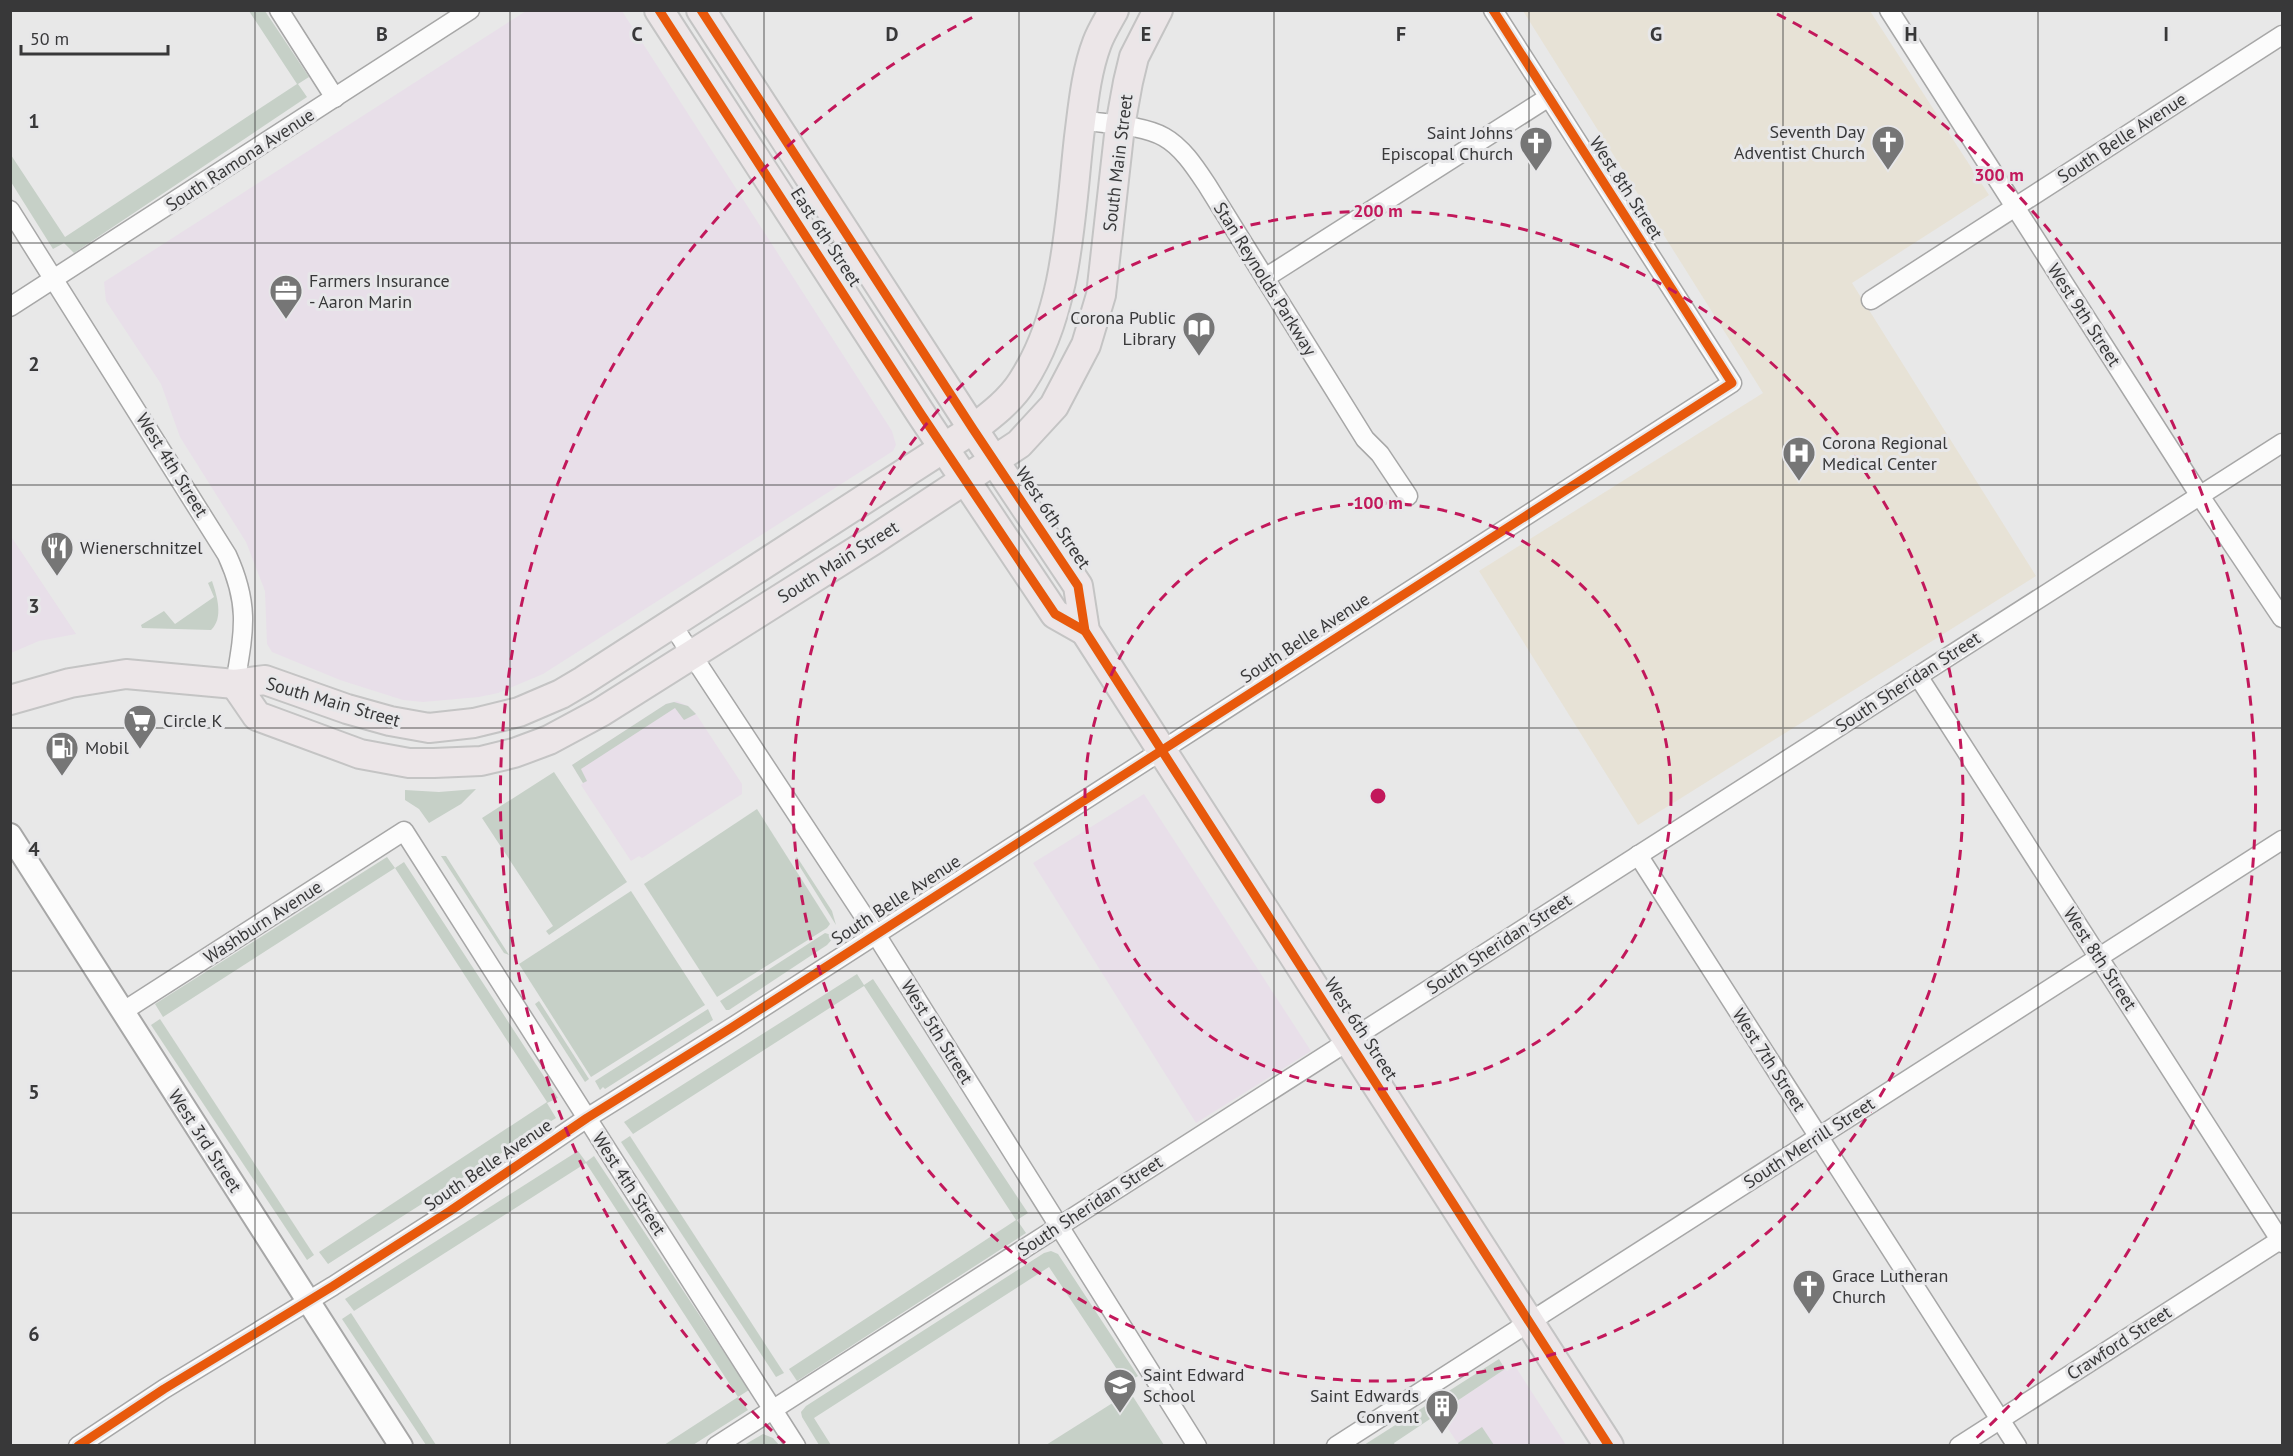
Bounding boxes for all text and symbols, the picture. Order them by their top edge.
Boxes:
scale bar [21,18,168,56]
text: B [376,21,388,47]
text: C [631,21,643,47]
text: D [886,21,899,47]
text: E [1141,21,1151,47]
text: F [1396,21,1406,47]
text: G [1650,21,1662,47]
text: H [1904,21,1918,47]
text: I [2163,21,2169,47]
text: 50 m [30,27,69,50]
street label: South Belle Avenue [2053,87,2191,188]
street label: South Main Street [1098,93,1137,233]
street label: South Ramona Avenue [161,103,318,216]
text: 1 [28,108,40,134]
place label: Seventh Day Adventist Church [1734,120,1866,164]
place label: Saint Johns Episcopal Church [1381,121,1513,165]
church icon: Seventh Day Adventist Church [1870,124,1906,171]
church icon: Saint Johns Episcopal Church [1518,125,1554,172]
street label: West 8th Street [1585,132,1668,244]
text: 300 m [1974,163,2024,186]
street label: East 6th Street [786,183,867,291]
street label: Stan Reynolds Parkway [1209,198,1322,360]
text: 200 m [1353,199,1403,222]
street label: West 9th Street [2043,259,2126,371]
place label: Farmers Insurance - Aaron Marin [309,269,450,313]
office icon: Farmers Insurance - Aaron Marin [268,273,304,320]
place label: Corona Public Library [1070,306,1177,350]
library icon: Corona Public Library [1181,310,1217,357]
text: 2 [28,351,40,377]
street label: West 4th Street [131,408,214,521]
place label: Corona Regional Medical Center [1822,431,1948,475]
hospital icon: Corona Regional Medical Center [1781,435,1817,482]
street label: West 6th Street [1011,462,1096,573]
text: 100 m [1353,491,1403,514]
street label: South Main Street [773,515,902,608]
restaurant icon: Wienerschnitzel [39,530,75,577]
place label: Wienerschnitzel [80,536,203,559]
street label: South Belle Avenue [1236,587,1374,688]
text: 3 [28,593,40,619]
street label: South Sheridan Street [1831,626,1985,737]
street label: South Main Street [264,671,403,732]
supermarket icon: Circle K [122,703,158,750]
place label: Circle K [163,709,223,732]
fuel station icon: Mobil [44,730,80,777]
place label: Mobil [85,736,129,759]
centre of rings [1368,786,1388,806]
text: 4 [28,836,40,862]
street label: South Belle Avenue [827,849,965,950]
street label: Washburn Avenue [199,875,326,968]
street label: South Sheridan Street [1422,888,1576,999]
street label: West 8th Street [2059,903,2142,1015]
street label: West 6th Street [1320,973,1403,1085]
street label: West 5th Street [896,975,979,1088]
street label: West 7th Street [1728,1004,1811,1115]
text: 5 [28,1079,40,1105]
street label: West 3rd Street [164,1085,247,1197]
street label: South Merrill Street [1739,1092,1878,1193]
street label: South Belle Avenue [419,1113,556,1216]
street label: West 4th Street [588,1128,671,1240]
street label: South Sheridan Street [1013,1150,1167,1261]
place label: Grace Lutheran Church [1832,1264,1948,1308]
church icon: Grace Lutheran Church [1791,1268,1827,1315]
street label: Crawford Street [2062,1300,2175,1385]
text: 6 [28,1321,40,1347]
place label: Saint Edward School [1143,1363,1244,1407]
school or university icon: Saint Edward School [1102,1367,1138,1414]
place label: Saint Edwards Convent [1310,1384,1419,1428]
building icon: Saint Edwards Convent [1424,1388,1460,1435]

